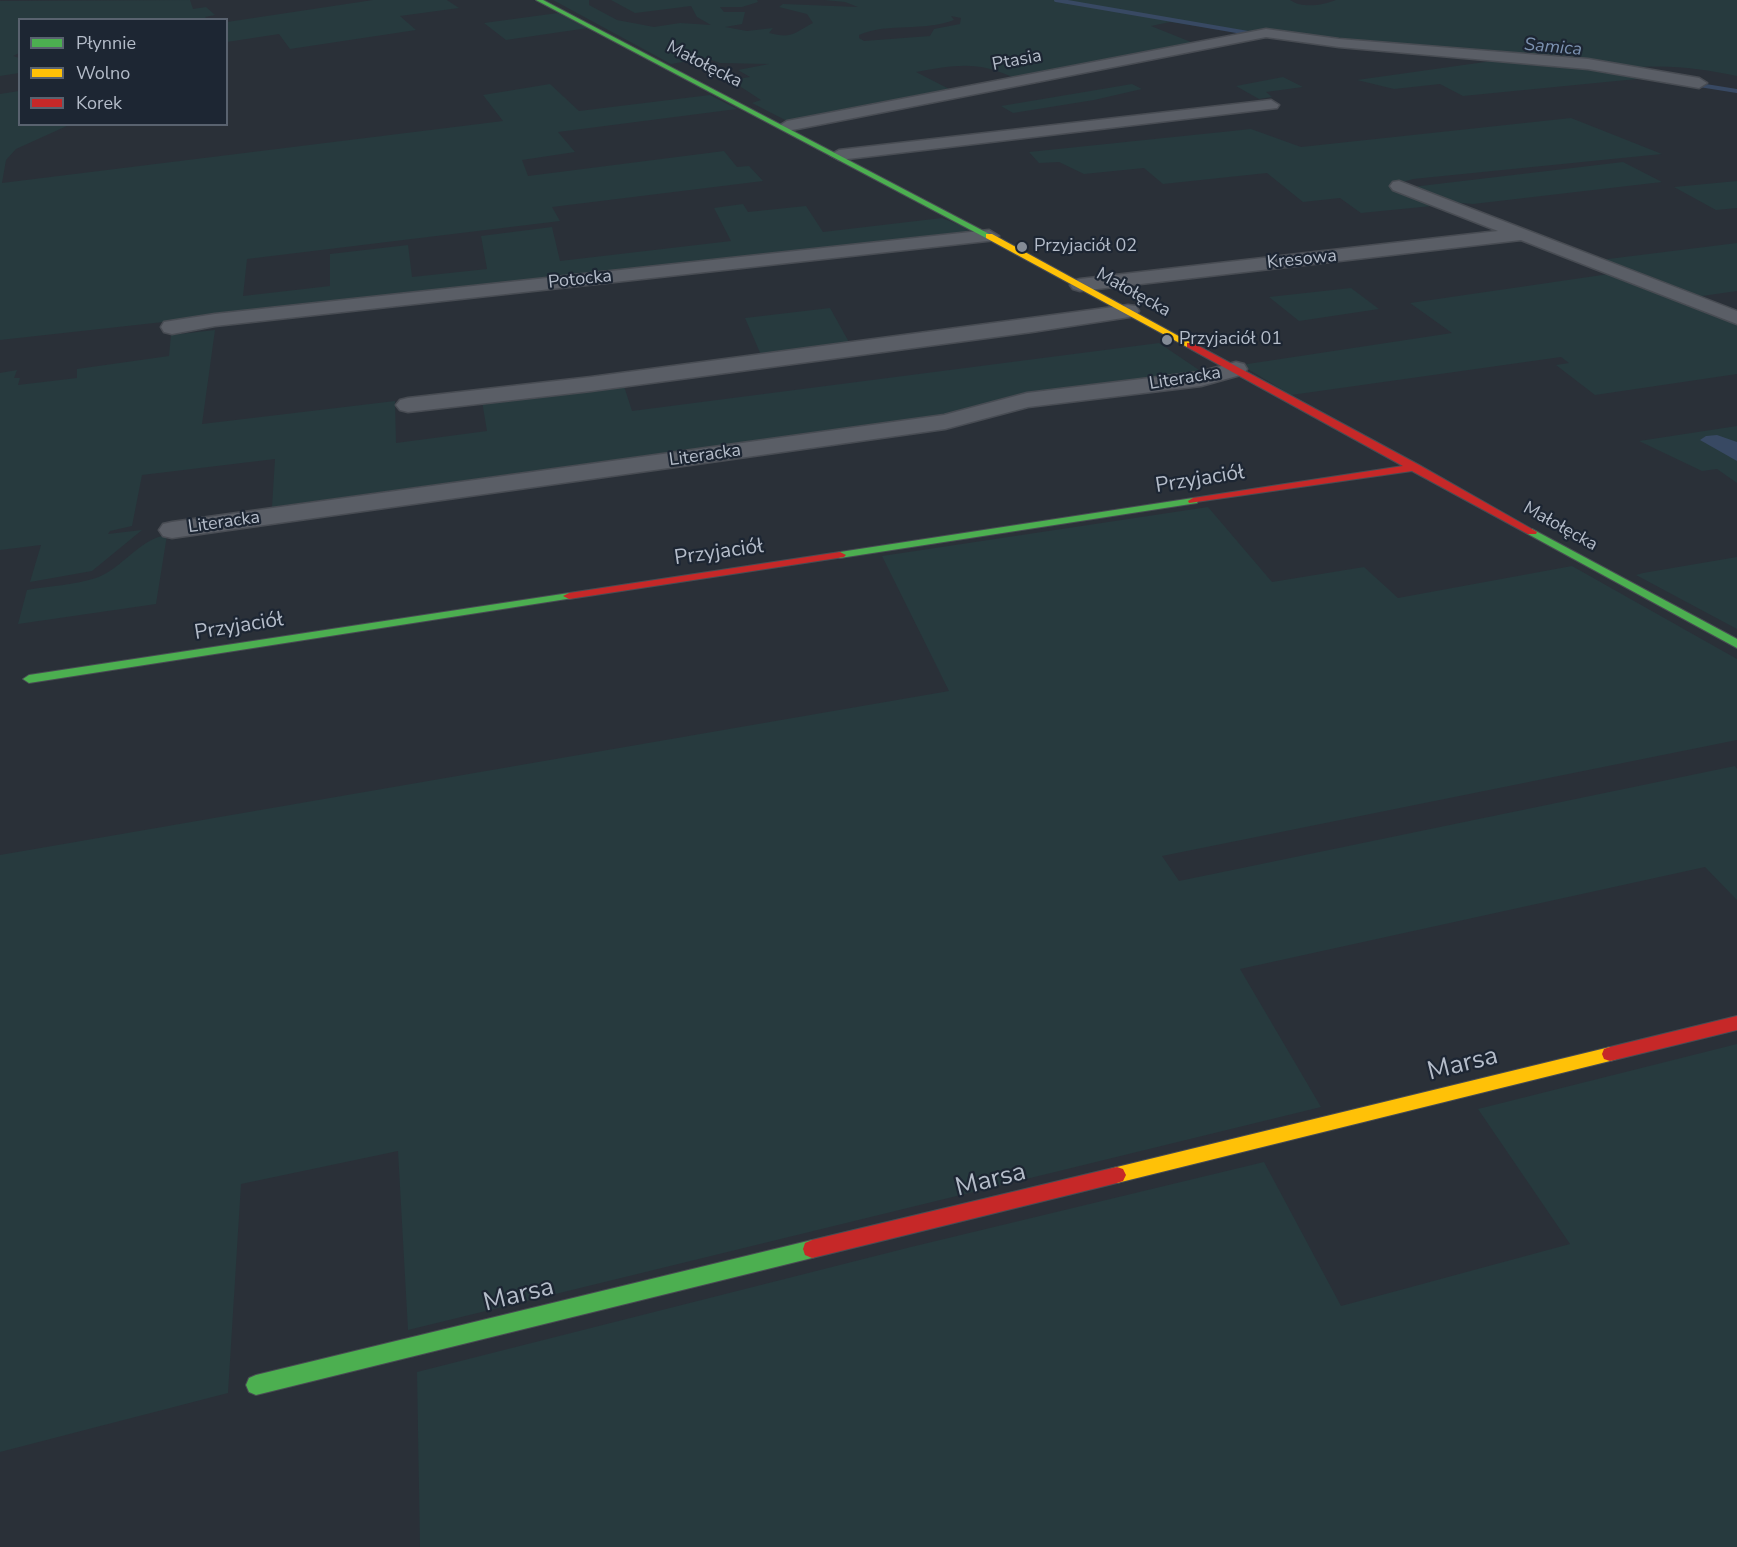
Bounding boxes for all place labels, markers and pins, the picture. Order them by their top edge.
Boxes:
place label: Przyjaciół 02 [1034,236,1137,258]
marker: Przyjaciół 02 [1015,240,1029,254]
place label: Przyjaciół 01 [1179,329,1282,351]
marker: Przyjaciół 01 [1160,333,1174,347]

